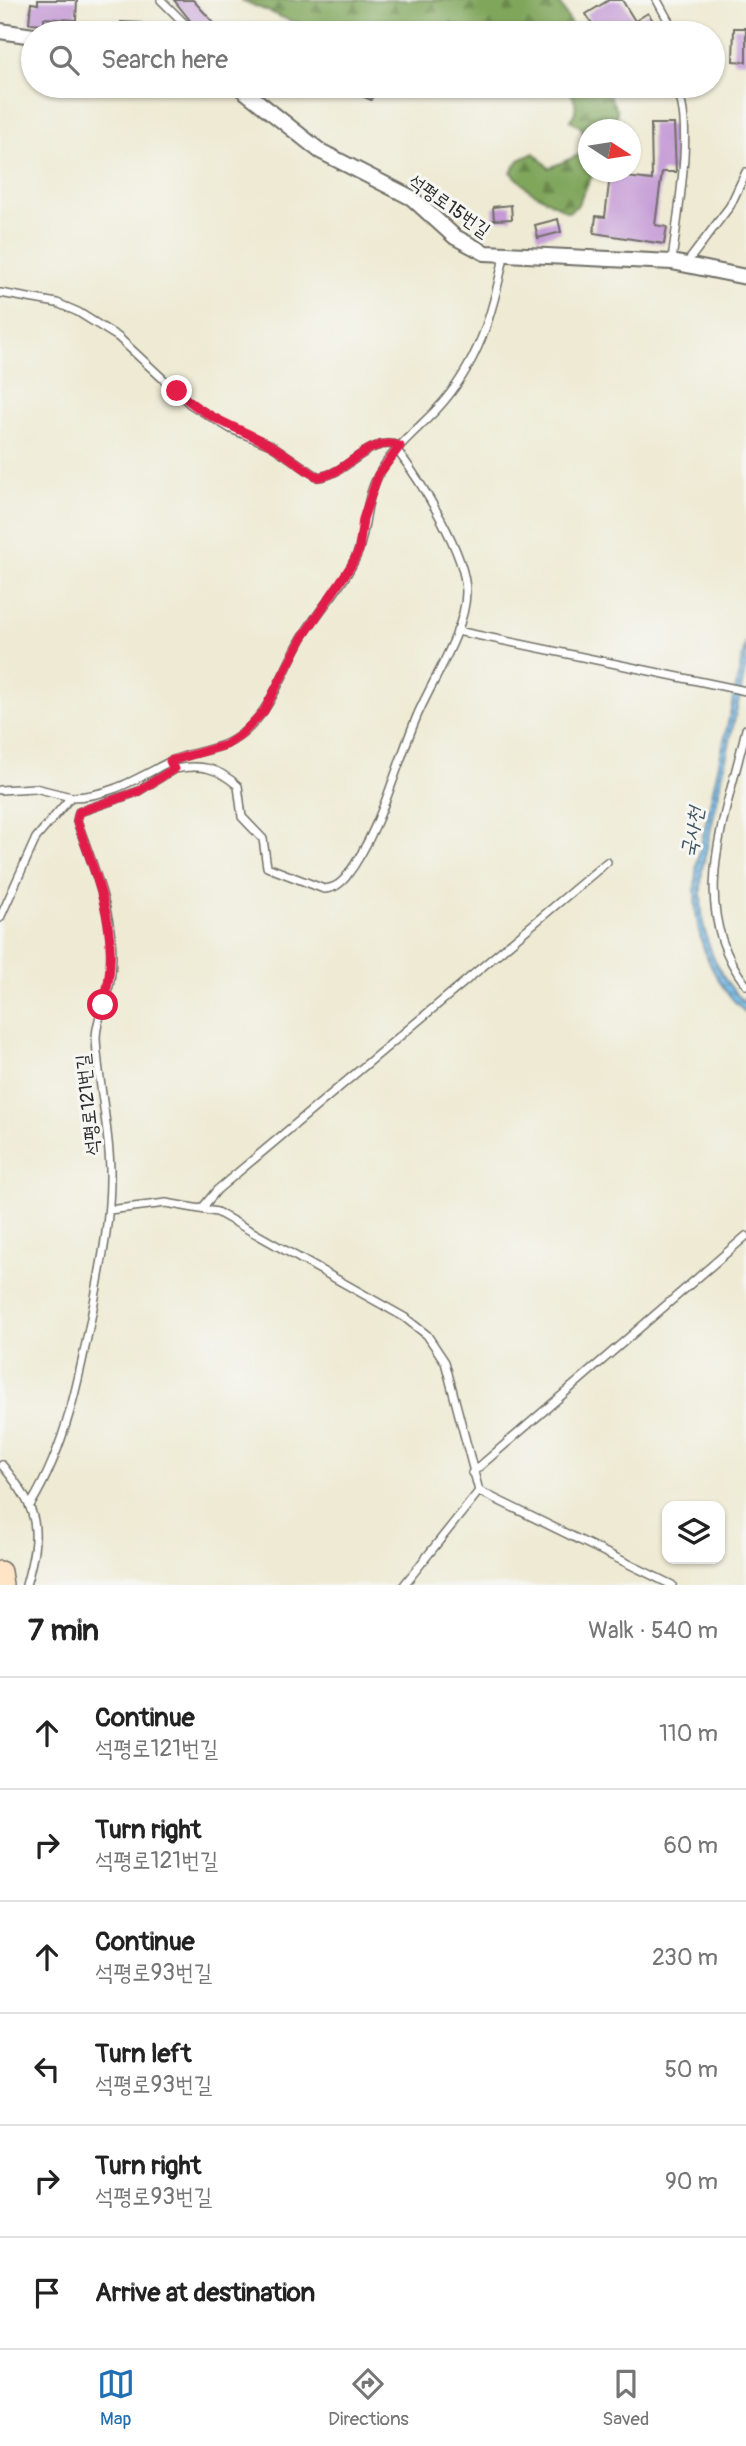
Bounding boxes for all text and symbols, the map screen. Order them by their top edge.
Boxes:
search box [21,21,725,98]
icon: search [45,41,83,79]
text: Search here [101,44,228,76]
north arrow [578,119,641,182]
street label: 석평로15번길 [404,169,495,243]
route end [161,375,192,406]
water label: 국사천 [675,803,711,859]
route start [87,989,118,1020]
street label: 석평로121번길 [71,1053,105,1157]
map controls [662,1501,725,1564]
button: layers [662,1501,725,1564]
text: 7 min [28,1612,99,1649]
text: Walk · 540 m [588,1616,718,1645]
text: Continue [95,1702,195,1734]
icon: ahead [28,1714,66,1752]
text: 110 m [659,1719,718,1748]
text: 석평로121번길 [95,1734,218,1763]
text: Turn right [95,1814,201,1846]
icon: right [28,1826,66,1864]
text: 60 m [663,1831,718,1860]
text: 석평로121번길 [95,1846,218,1875]
text: Continue [95,1926,195,1958]
icon: ahead [28,1938,66,1976]
text: 230 m [652,1943,718,1972]
text: 석평로93번길 [95,1958,212,1987]
text: Turn left [95,2038,191,2070]
icon: left [28,2050,66,2088]
text: 50 m [664,2055,718,2084]
text: 석평로93번길 [95,2070,212,2099]
text: Turn right [95,2150,201,2182]
icon: right [28,2162,66,2200]
text: 90 m [665,2167,718,2196]
text: 석평로93번길 [95,2182,212,2211]
icon: arrive [28,2274,66,2312]
text: Arrive at destination [95,2277,315,2309]
tab: Map [97,2365,135,2431]
tab: Directions [328,2365,409,2431]
tab: Saved [602,2365,649,2431]

